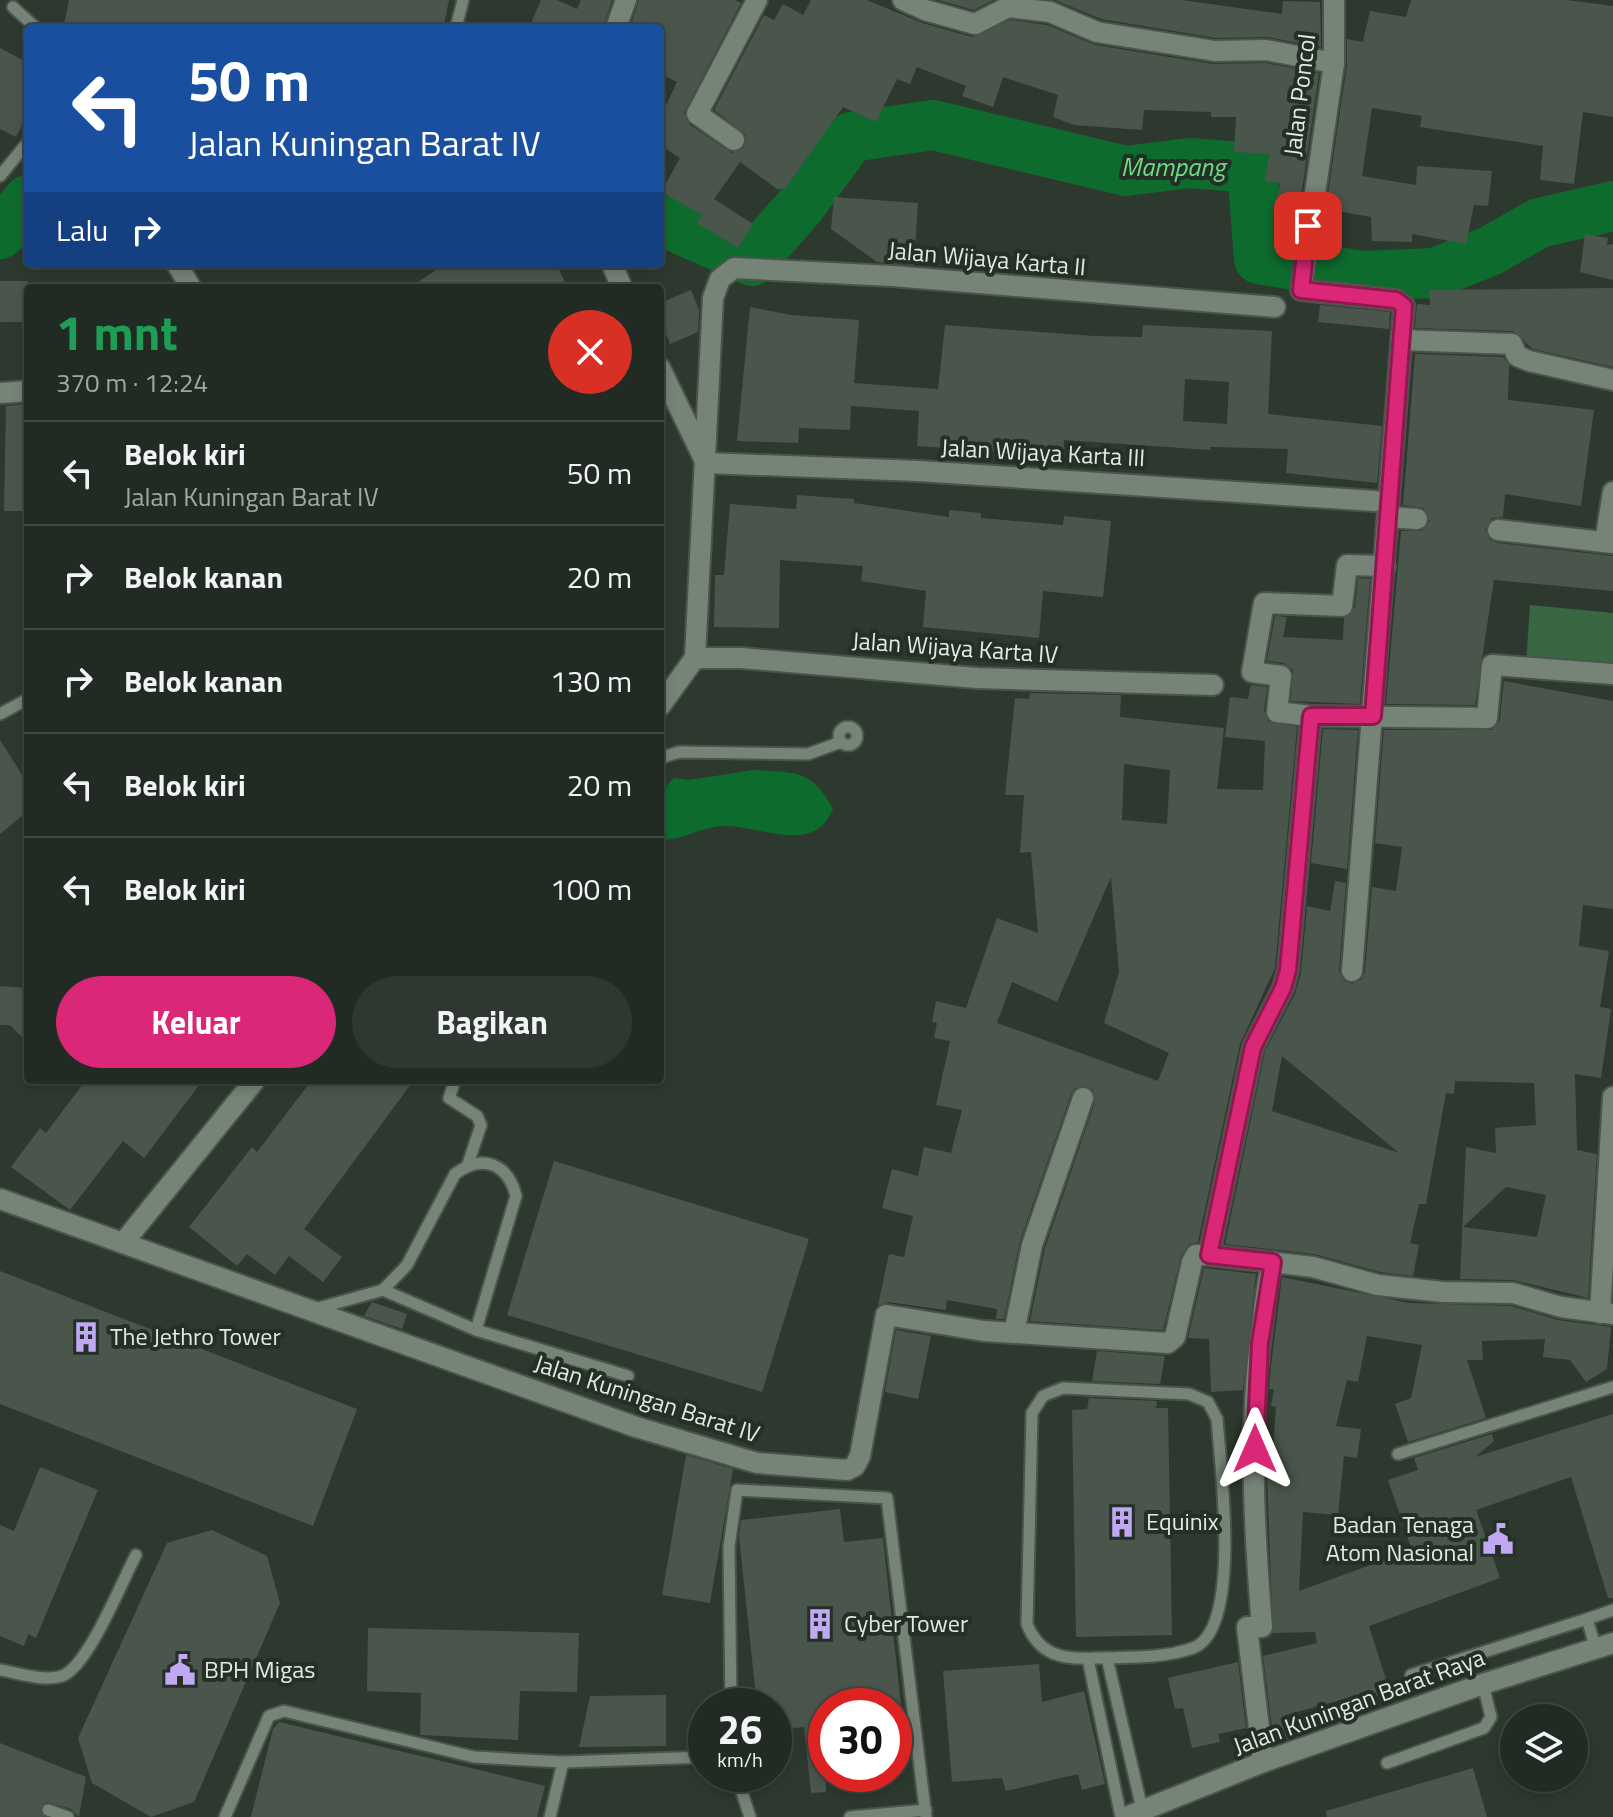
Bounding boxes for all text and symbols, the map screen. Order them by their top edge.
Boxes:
street label: Jalan Poncol [1274,32,1324,158]
text: 50 m [188,38,310,123]
icon: left [56,56,160,160]
text: Jalan Kuningan Barat IV [188,115,541,170]
water label: Mampang [1121,147,1228,186]
pin [1274,192,1342,260]
icon: arrive [1286,204,1330,248]
text: Lalu [56,207,108,253]
icon: right [124,208,168,252]
street label: Jalan Wijaya Karta II [887,231,1088,285]
text: 1 mnt [56,296,178,369]
button: close [548,310,632,394]
text: 370 m · 12:24 [56,363,208,402]
street label: Jalan Wijaya Karta III [940,429,1146,475]
text: Belok kiri [124,431,246,477]
text: 50 m [567,450,632,496]
icon: left [56,451,100,495]
text: Jalan Kuningan Barat IV [124,477,379,516]
text: Belok kanan [124,554,283,600]
text: 20 m [567,554,632,600]
icon: right [56,555,100,599]
street label: Jalan Wijaya Karta IV [851,622,1059,672]
text: Belok kanan [124,658,283,704]
text: 130 m [550,658,632,704]
icon: right [56,659,100,703]
text: Belok kiri [124,762,246,808]
text: 20 m [567,762,632,808]
icon: left [56,763,100,807]
text: Belok kiri [124,866,246,912]
text: 100 m [550,866,632,912]
icon: left [56,867,100,911]
button: Keluar [56,976,336,1068]
button: Bagikan [352,976,632,1068]
place label: The Jethro Tower [110,1318,281,1354]
building icon: The Jethro Tower [69,1320,103,1354]
street label: Jalan Kuningan Barat IV [530,1345,765,1451]
position arrow [1213,1407,1297,1491]
place label: Equinix [1146,1503,1219,1539]
building icon: Equinix [1105,1505,1139,1539]
place label: Badan Tenaga Atom Nasional [1326,1506,1474,1570]
public building icon: Badan Tenaga Atom Nasional [1481,1522,1515,1556]
place label: Cyber Tower [844,1605,968,1641]
building icon: Cyber Tower [803,1607,837,1641]
street label: Jalan Kuningan Barat Raya [1228,1639,1489,1763]
place label: BPH Migas [204,1651,315,1687]
public building icon: BPH Migas [163,1653,197,1687]
speed limit sign: 30 [808,1688,912,1792]
text: 26 [718,1699,762,1760]
map controls [1500,1704,1588,1792]
button: layers [1500,1704,1588,1792]
text: km/h [717,1744,763,1775]

